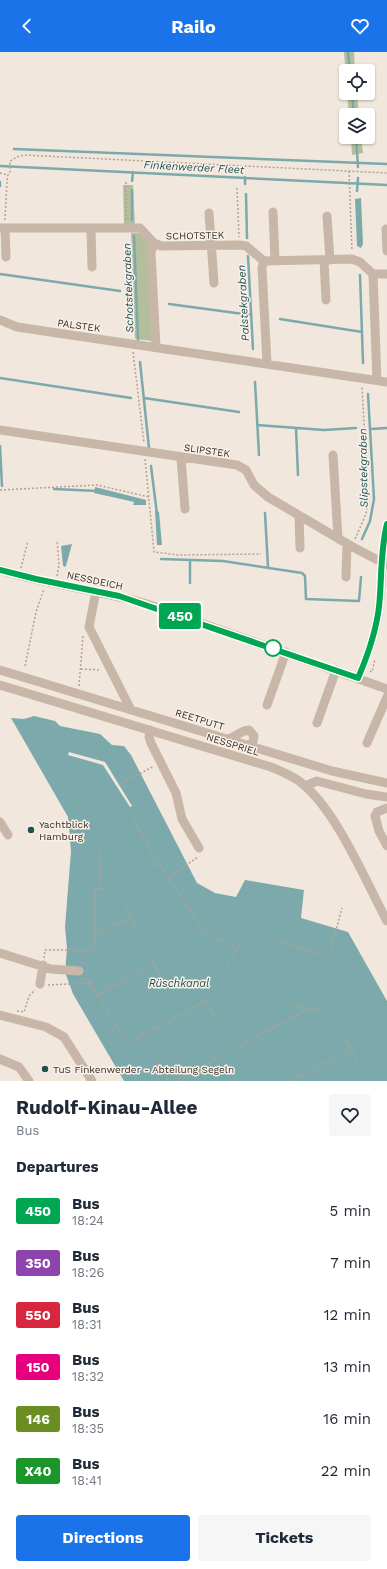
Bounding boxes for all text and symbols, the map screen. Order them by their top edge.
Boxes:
icon: back [16,15,38,37]
icon: heart [349,15,371,37]
text: Railo [171,16,216,37]
map controls [339,64,375,144]
button: locate [339,64,375,100]
button: layers [339,108,375,144]
water label: Finkenwerder Fleet [143,158,245,177]
street label: SCHOTSTEK [166,229,225,242]
water label: Schotstekgraben [120,243,137,333]
water label: Palstekgraben [235,265,252,341]
street label: PALSTEK [57,317,102,334]
water label: Slipstekgraben [356,428,371,508]
street label: SLIPSTEK [183,442,231,459]
street label: NESSDEICH [66,569,124,592]
line badge: 450 [157,603,203,629]
text: 450 [167,608,193,624]
unlabelled marker [264,639,282,657]
street label: REETPUTT [174,707,226,732]
street label: NESSPRIEL [205,731,261,758]
place label: Yachtblick Hamburg [39,819,89,842]
marker: Yachtblick Hamburg [26,825,36,835]
water label: Rüschkanal [149,977,210,990]
marker: TuS Finkenwerder - Abteilung Segeln [40,1064,50,1074]
place label: TuS Finkenwerder - Abteilung Segeln [53,1064,234,1075]
button: heart [329,1094,371,1136]
text: Rudolf-Kinau-Allee [16,1096,198,1119]
text: Bus [16,1123,39,1138]
text: Departures [16,1158,99,1176]
text: Bus [72,1195,100,1213]
text: 5 min [330,1202,371,1220]
text: 450 [25,1203,51,1219]
text: 18:24 [72,1213,104,1228]
text: Bus [72,1247,100,1265]
text: 7 min [330,1254,371,1272]
text: 350 [25,1255,51,1271]
text: 18:26 [72,1265,104,1280]
text: Bus [72,1299,100,1317]
text: 12 min [324,1306,371,1324]
text: 550 [25,1307,51,1323]
text: 18:31 [72,1317,102,1332]
text: Bus [72,1351,100,1369]
text: 13 min [324,1358,371,1376]
text: 150 [26,1359,50,1375]
text: 18:32 [72,1369,104,1384]
text: Bus [72,1403,100,1421]
text: 16 min [323,1410,371,1428]
text: 146 [26,1411,50,1427]
text: 18:35 [72,1421,104,1436]
text: Bus [72,1455,100,1473]
text: 22 min [321,1462,371,1480]
text: X40 [25,1463,51,1479]
text: 18:41 [72,1473,102,1488]
button: Directions [16,1515,190,1561]
button: Tickets [198,1515,371,1561]

